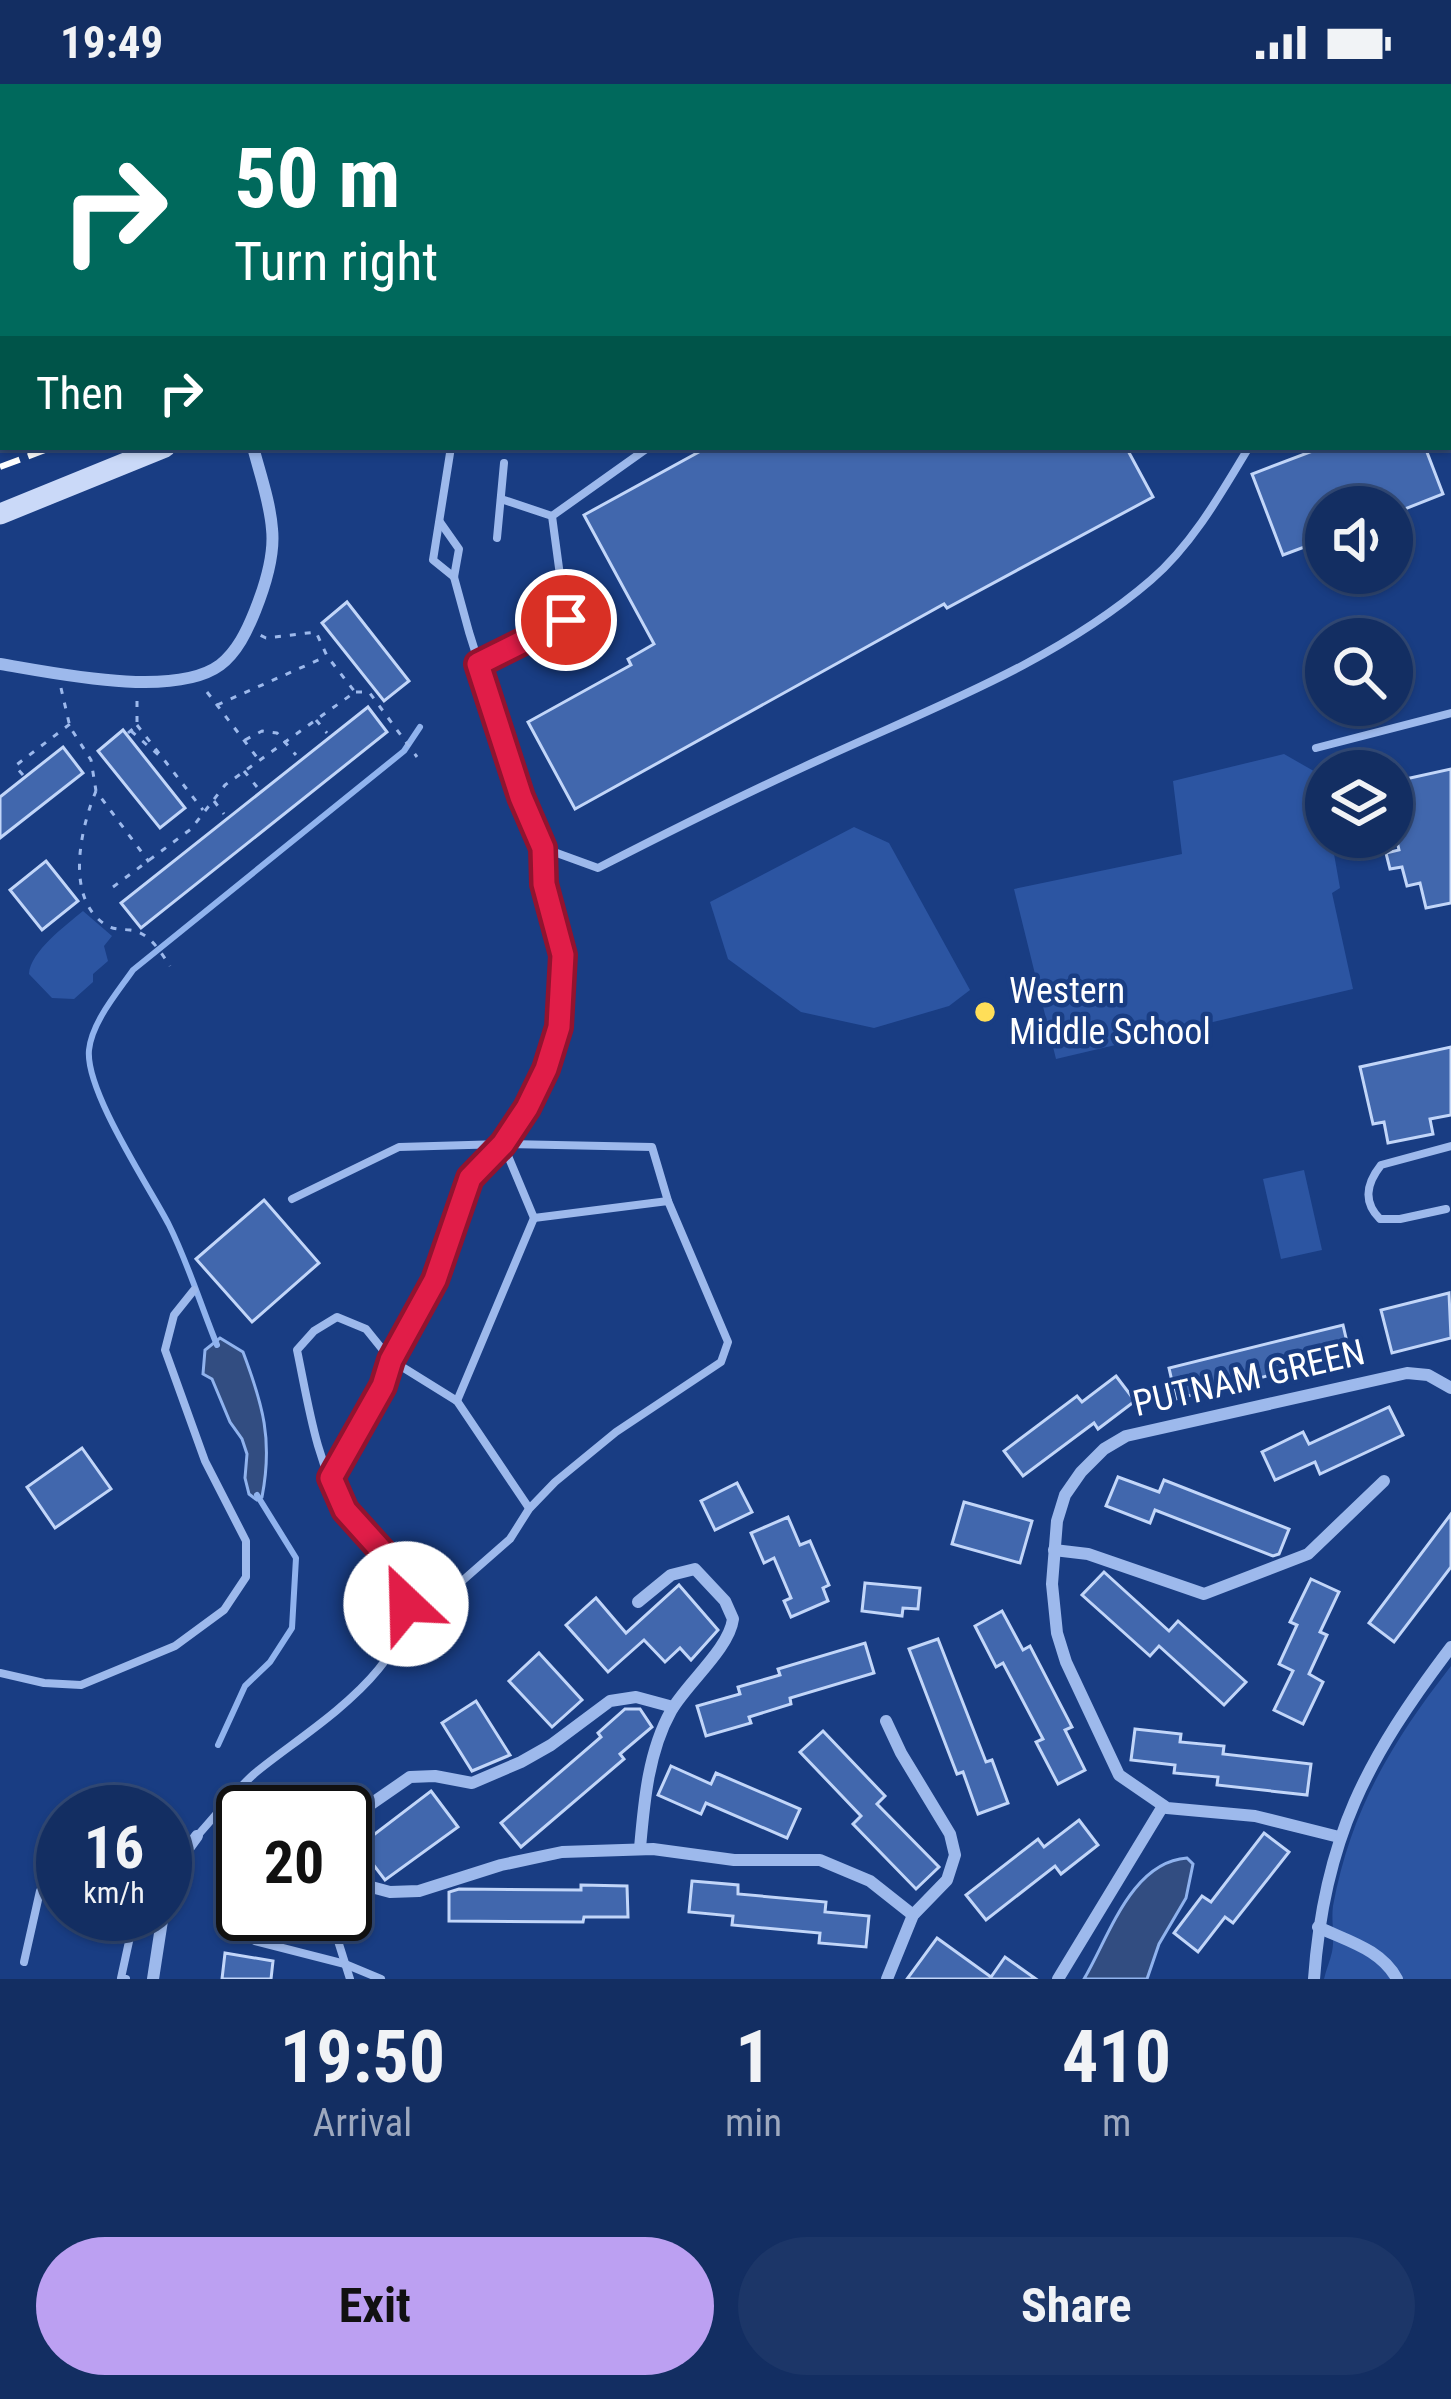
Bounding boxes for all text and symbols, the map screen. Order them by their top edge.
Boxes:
text: 19:49 [60,16,163,69]
text: 50 m [234,129,401,228]
icon: right [36,132,192,288]
text: Turn right [234,230,438,293]
icon: right [148,360,214,426]
text: Then [36,367,124,420]
map controls [1305,486,1413,858]
button: sound [1305,486,1413,594]
pin [515,569,617,671]
icon: arrive [533,587,599,653]
button: search [1305,618,1413,726]
button: layers [1305,750,1413,858]
place label: Western Middle School [1009,970,1211,1053]
marker: Western Middle School [972,999,998,1025]
street label: PUTNAM GREEN [1129,1331,1369,1425]
position arrow [343,1541,469,1667]
speed limit sign: 20 [216,1785,372,1941]
text: 16 [84,1812,144,1883]
text: km/h [83,1875,145,1910]
text: 19:50 [280,2015,445,2100]
text: 1 [735,2015,772,2100]
text: 410 [1062,2015,1171,2100]
text: Arrival [313,2100,412,2146]
text: min [725,2100,782,2146]
text: m [1102,2100,1131,2146]
button: Exit [36,2237,714,2375]
button: Share [738,2237,1415,2375]

